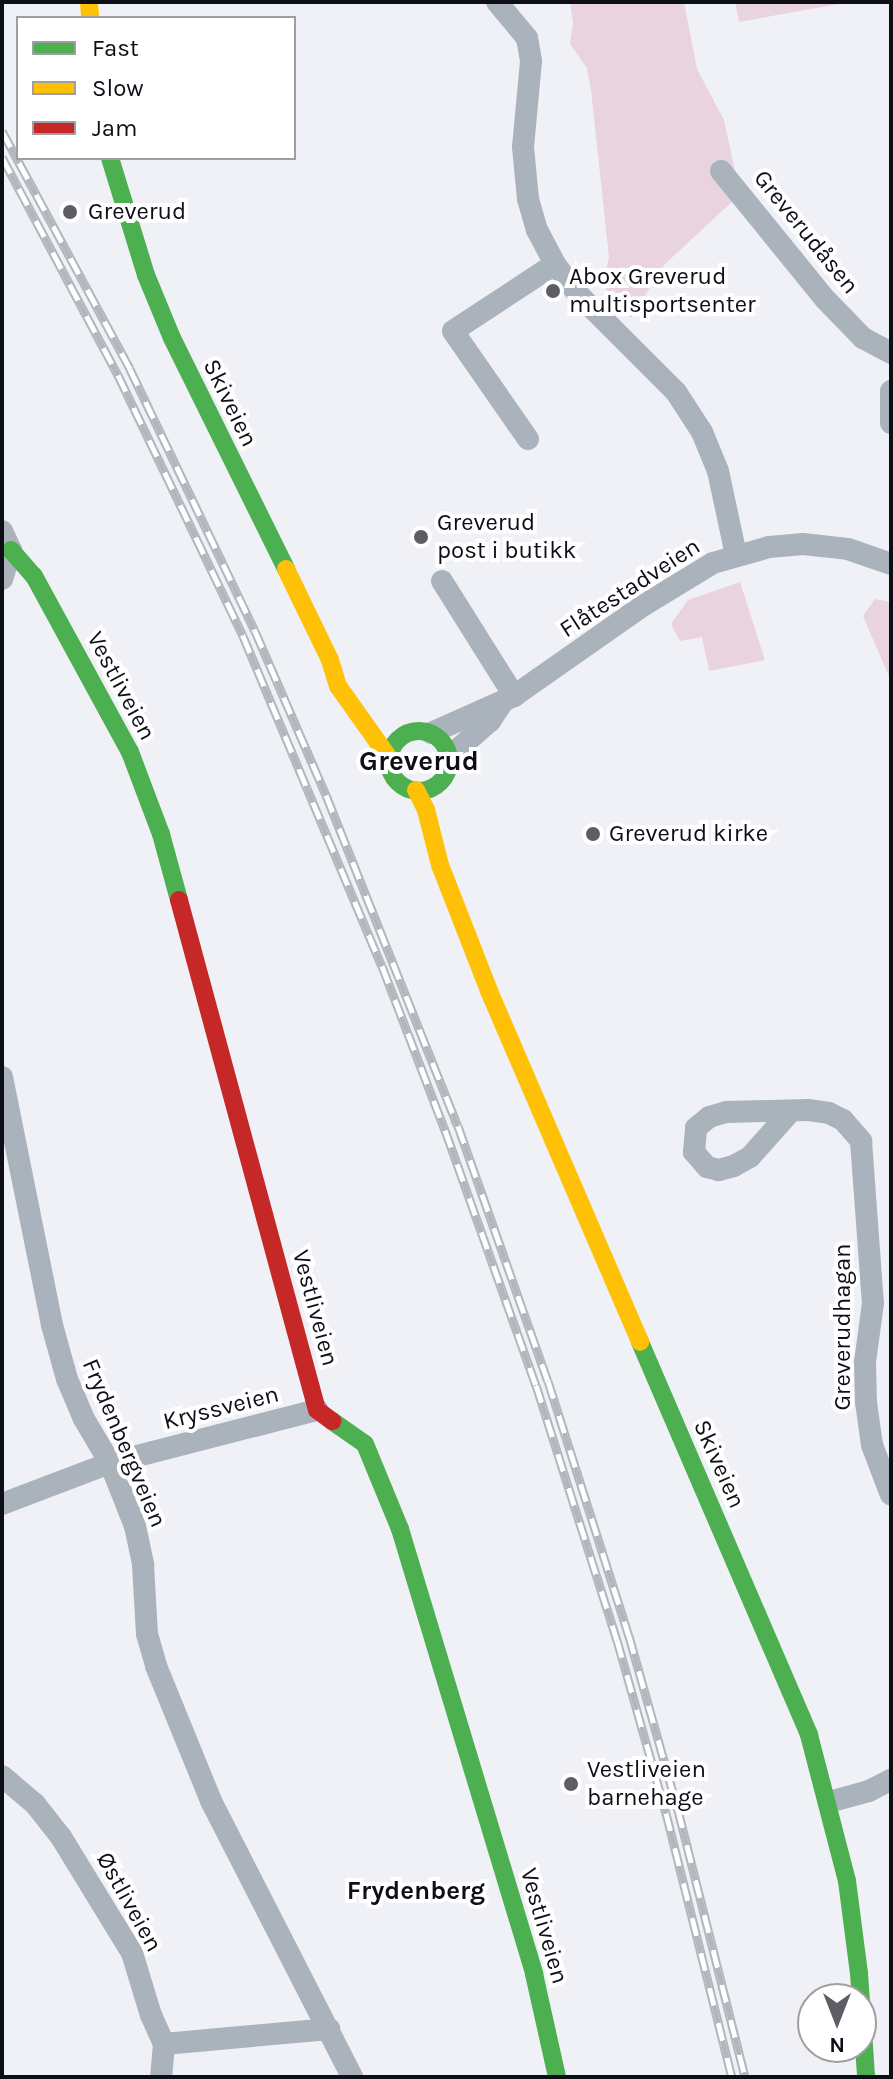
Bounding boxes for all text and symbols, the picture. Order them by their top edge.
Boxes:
legend [16,16,296,160]
text: Fast [92,34,139,62]
text: Slow [92,74,144,102]
text: Jam [92,114,137,142]
street label: Greverudåsen [747,164,865,300]
place label: Greverud [88,198,186,226]
marker: Greverud [59,201,81,223]
place label: Abox Greverud multisportsenter [569,263,756,319]
marker: Abox Greverud multisportsenter [544,282,562,300]
street label: Skiveien [197,355,263,451]
place label: Greverud post i butikk [437,509,576,565]
marker: Greverud post i butikk [412,528,430,546]
street label: Flåtestadveien [555,532,705,644]
street label: Vestliveien [80,627,162,745]
district label: Greverud [359,744,479,778]
place label: Greverud kirke [609,820,768,848]
marker: Greverud kirke [584,825,602,843]
street label: Greverudhagan [829,1243,857,1411]
street label: Vestliveien [286,1247,344,1369]
street label: Frydenbergveien [76,1354,172,1532]
street label: Kryssveien [160,1380,282,1436]
street label: Skiveien [687,1415,751,1513]
place label: Vestliveien barnehage [587,1756,706,1812]
marker: Vestliveien barnehage [562,1775,580,1793]
street label: Østliveien [90,1847,168,1957]
street label: Vestliveien [514,1865,574,1987]
district label: Frydenberg [347,1875,485,1907]
north arrow [797,1983,877,2063]
text: N [829,2032,845,2058]

